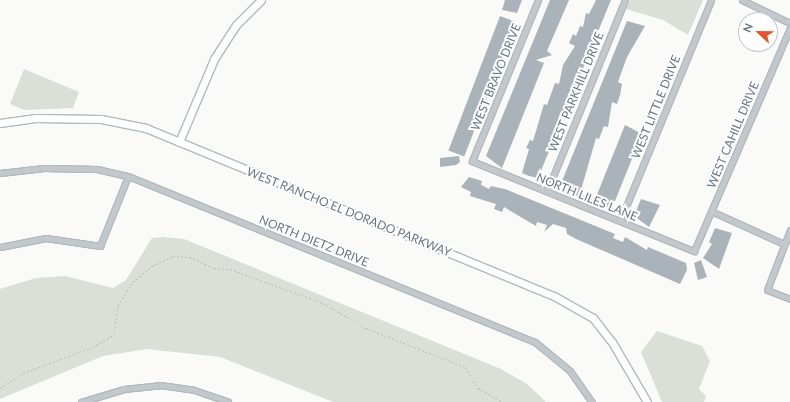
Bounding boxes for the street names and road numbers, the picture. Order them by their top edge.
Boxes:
street label: WEST BRAVO DRIVE [468,21,524,133]
street label: WEST PARKHILL DRIVE [545,29,607,155]
street label: WEST LITTLE DRIVE [629,53,683,161]
street label: WEST CAHILL DRIVE [704,79,762,191]
street label: WEST RANCHO EL DORADO PARKWAY [244,164,454,260]
street label: NORTH LILES LANE [534,170,640,224]
street label: NORTH DIETZ DRIVE [257,212,371,270]

